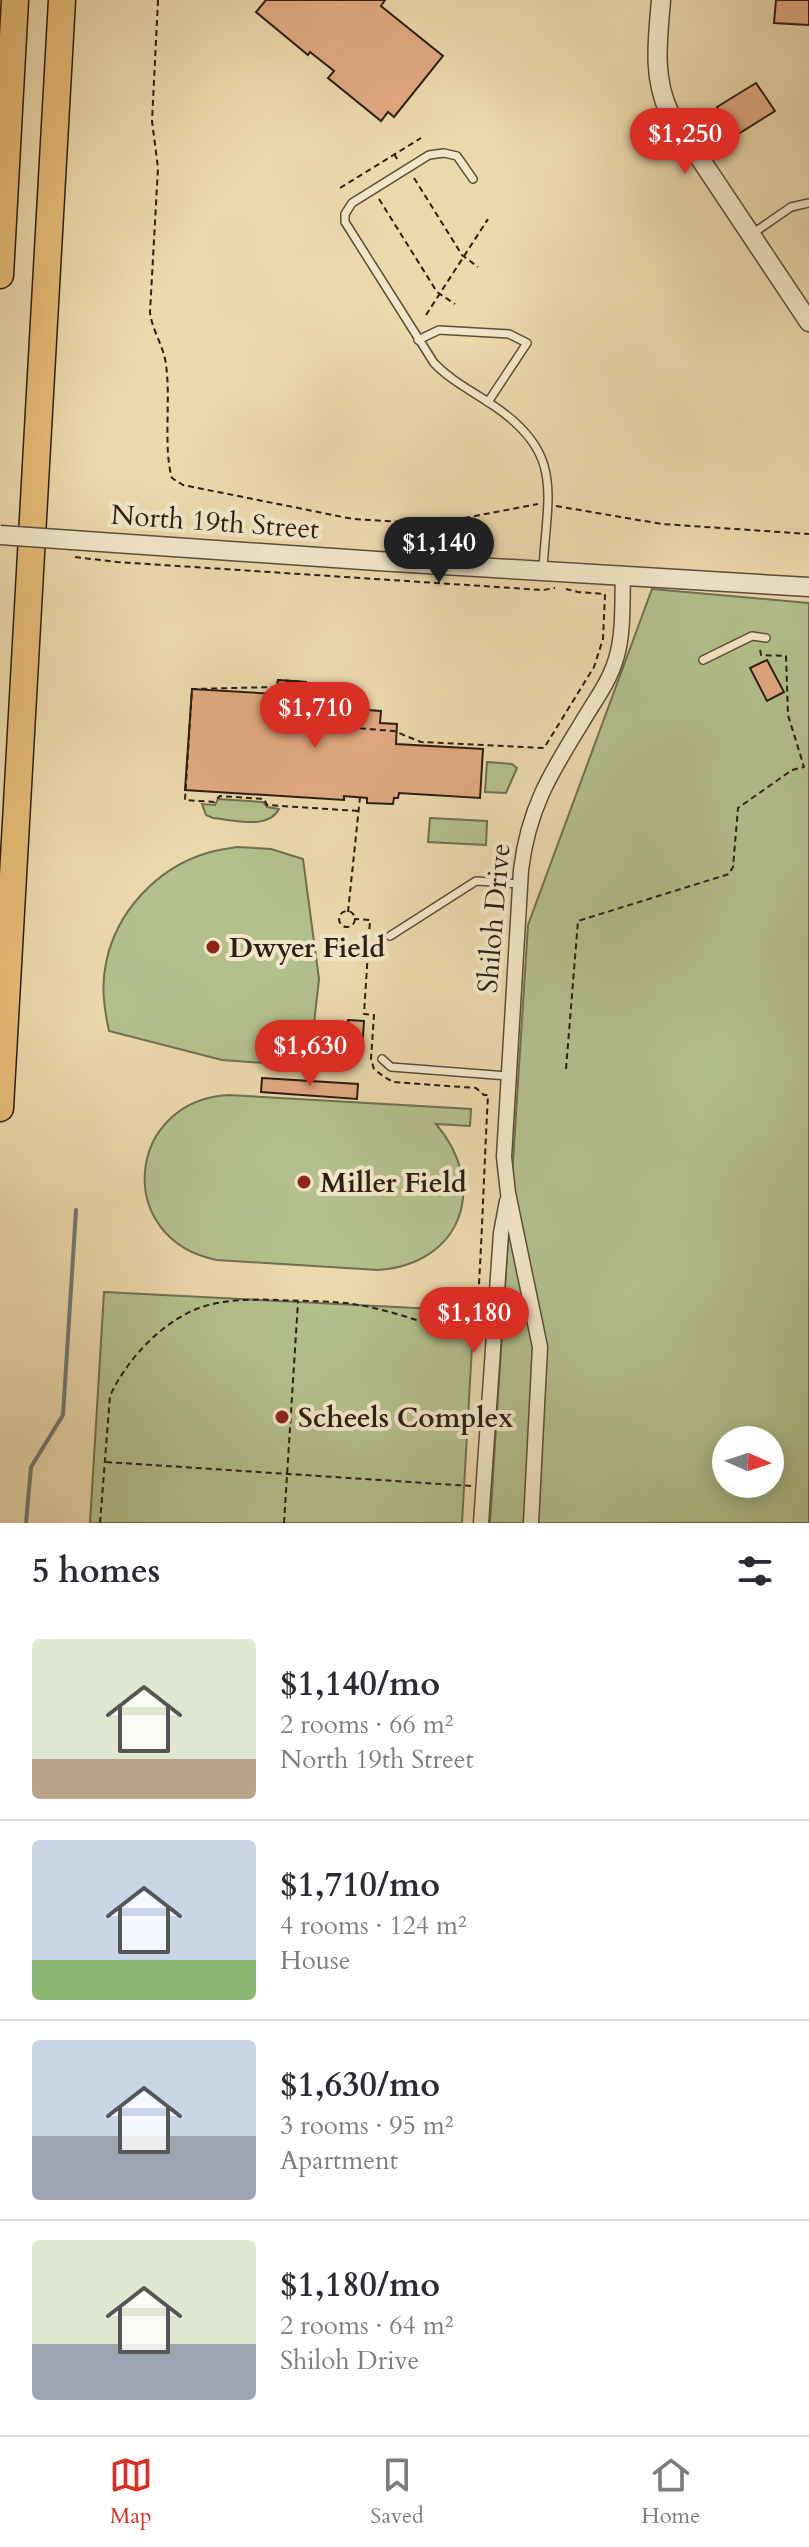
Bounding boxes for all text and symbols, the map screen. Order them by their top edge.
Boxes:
pin: $1,250 [620,108,750,176]
text: $1,250 [648,116,722,151]
street label: North 19th Street [109,496,321,548]
pin: $1,140 [374,517,504,585]
text: $1,140 [402,525,476,560]
pin: $1,710 [250,682,380,750]
text: $1,710 [278,690,352,725]
street label: Shiloh Drive [469,842,519,995]
place label: Dwyer Field [229,929,385,967]
marker: Dwyer Field [204,938,222,956]
pin: $1,630 [245,1020,375,1088]
text: $1,630 [273,1028,347,1063]
place label: Miller Field [320,1164,467,1202]
marker: Miller Field [295,1173,313,1191]
pin: $1,180 [409,1287,539,1355]
text: $1,180 [437,1295,511,1330]
place label: Scheels Complex [298,1399,513,1437]
marker: Scheels Complex [273,1408,291,1426]
north arrow [712,1426,784,1498]
map controls [712,1426,784,1498]
text: 5 homes [32,1548,160,1594]
icon: filters [733,1549,777,1593]
text: $1,140/mo [280,1661,440,1707]
icon: home [96,1671,192,1767]
text: 2 rooms · 66 m² [280,1707,453,1742]
text: North 19th Street [280,1742,474,1777]
text: $1,710/mo [280,1862,440,1908]
icon: home [96,1872,192,1968]
text: 4 rooms · 124 m² [280,1908,467,1943]
text: House [280,1943,351,1978]
text: $1,630/mo [280,2062,440,2108]
icon: home [96,2072,192,2168]
text: 3 rooms · 95 m² [280,2108,453,2143]
text: Apartment [280,2143,398,2178]
text: $1,180/mo [280,2262,440,2308]
icon: home [96,2272,192,2368]
text: 2 rooms · 64 m² [280,2308,453,2343]
text: Shiloh Drive [280,2343,419,2378]
tab: Map [109,2453,153,2531]
tab: Saved [370,2453,424,2531]
tab: Home [641,2453,700,2531]

